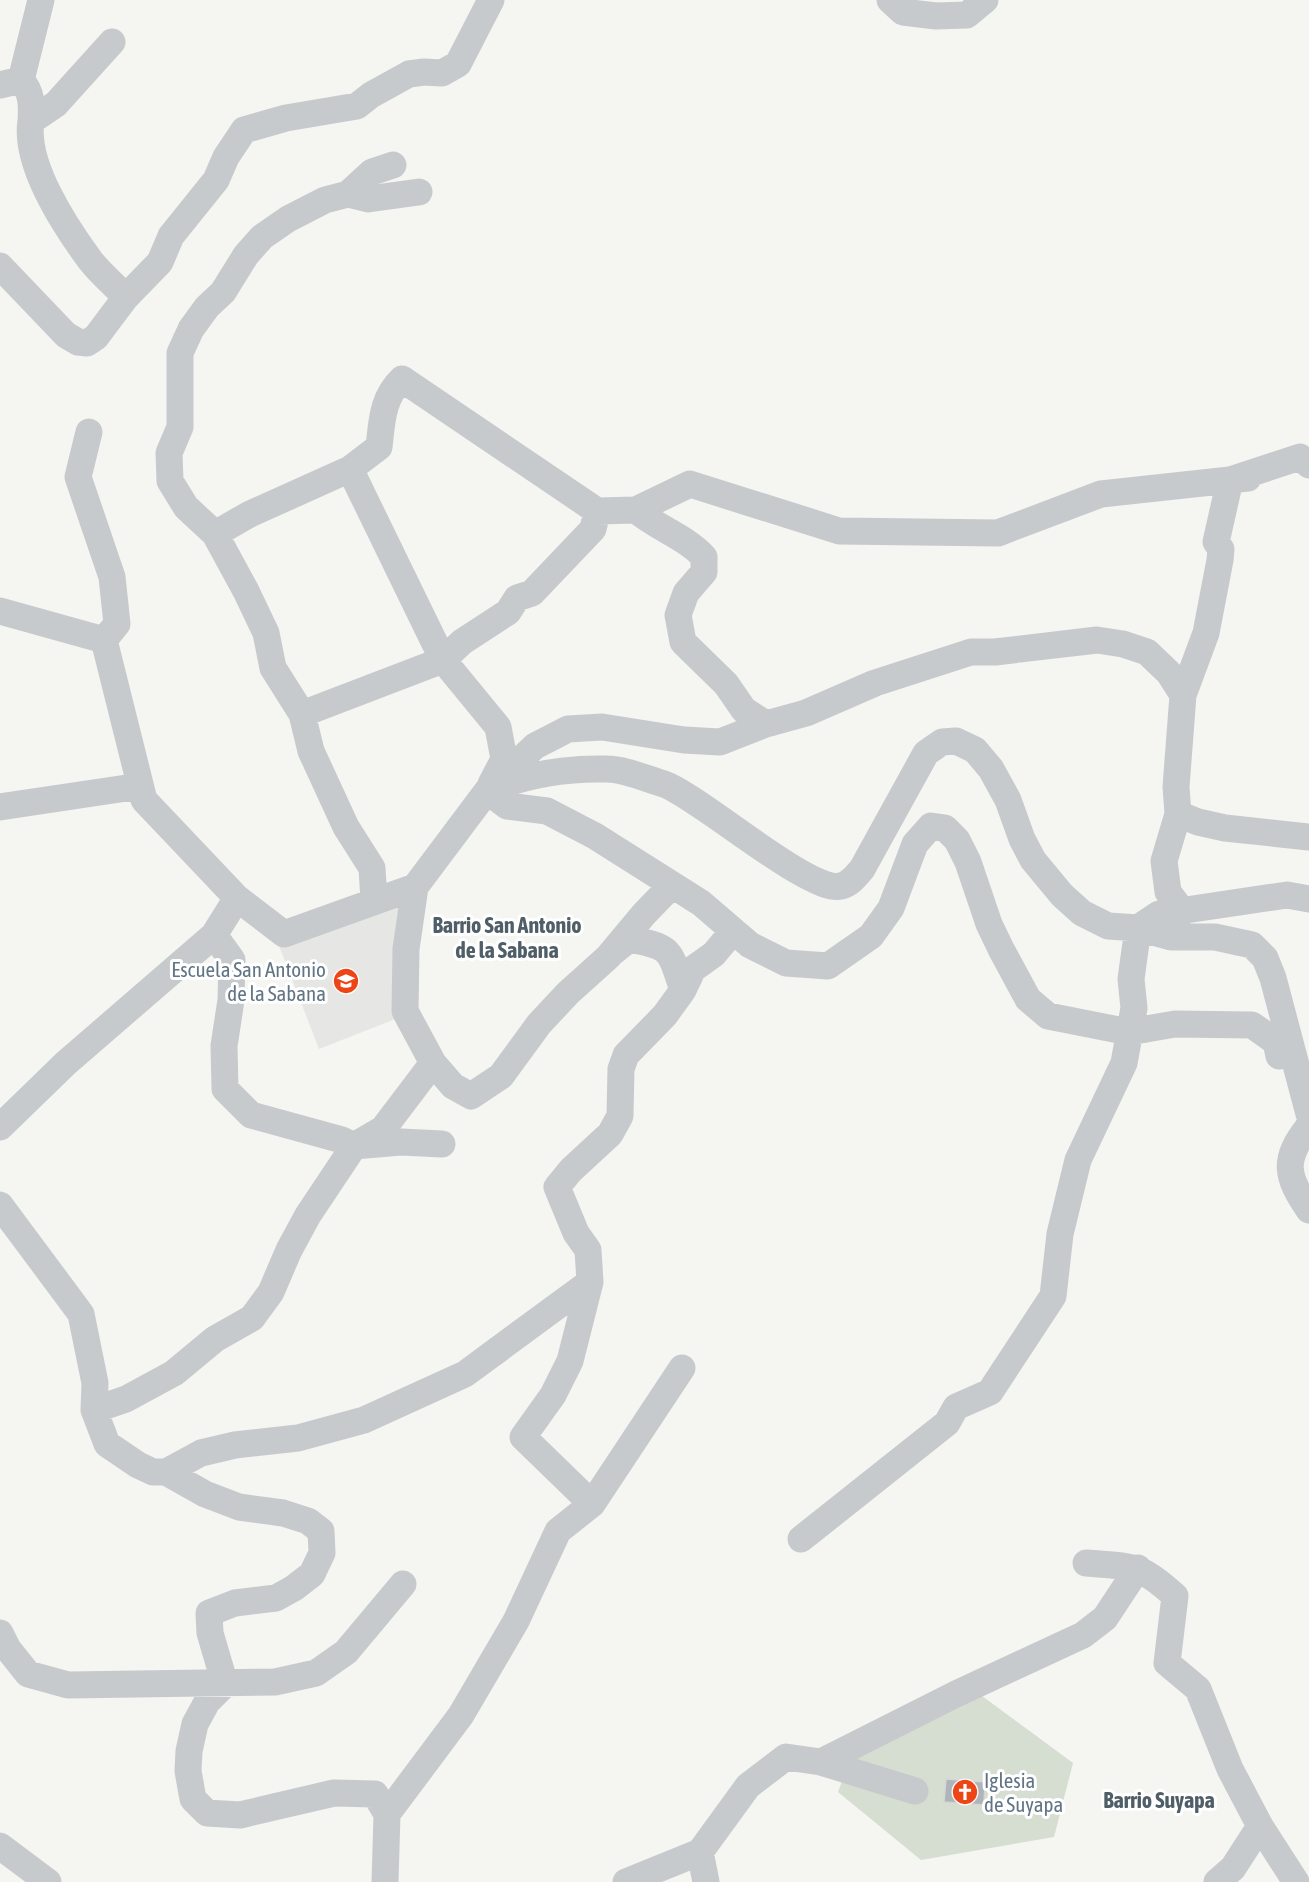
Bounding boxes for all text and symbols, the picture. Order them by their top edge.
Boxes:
district label: Barrio San Antonio de la Sabana [432,912,582,963]
place label: Escuela San Antonio de la Sabana [171,957,326,1005]
school or university icon: Escuela San Antonio de la Sabana [331,966,361,996]
place label: Iglesia de Suyapa [984,1768,1063,1816]
church icon: Iglesia de Suyapa [950,1777,980,1807]
district label: Barrio Suyapa [1103,1787,1215,1813]

